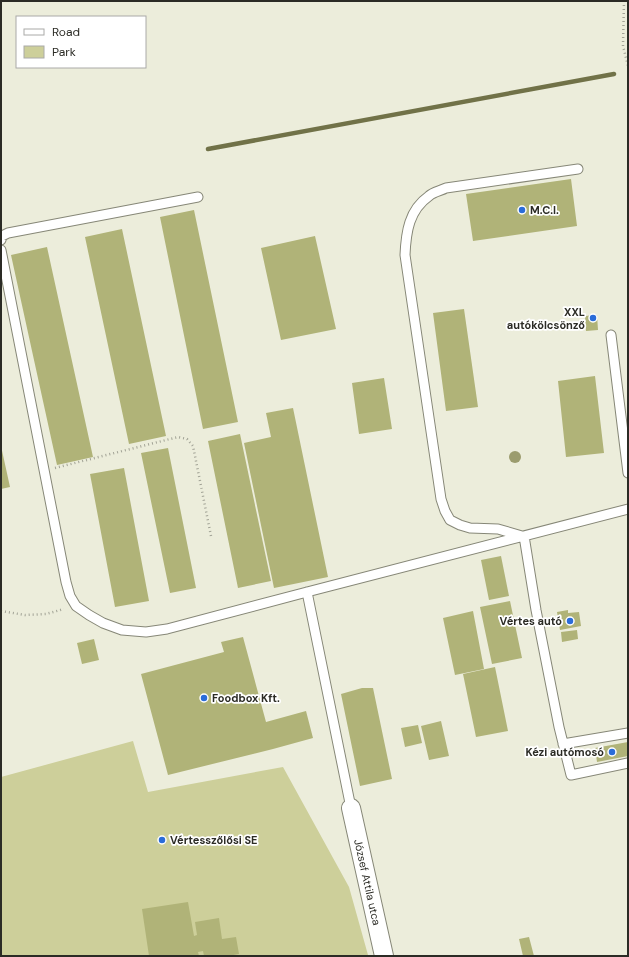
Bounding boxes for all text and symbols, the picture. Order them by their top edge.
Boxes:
legend [16,16,146,68]
text: Road [52,24,80,40]
text: Park [52,44,76,60]
place label: M.C.I. [530,203,559,217]
marker: M.C.I. [517,205,527,215]
place label: XXL autókölcsönző [507,305,585,332]
marker: XXL autókölcsönző [588,313,598,323]
place label: Vértes autó [500,614,562,628]
marker: Vértes autó [565,616,575,626]
place label: Foodbox Kft. [212,691,280,705]
marker: Foodbox Kft. [199,693,209,703]
place label: Kézi autómosó [526,745,604,759]
marker: Kézi autómosó [607,747,617,757]
place label: Vértesszőlősi SE [170,833,257,847]
marker: Vértesszőlősi SE [157,835,167,845]
street label: József Attila utca [351,838,384,927]

